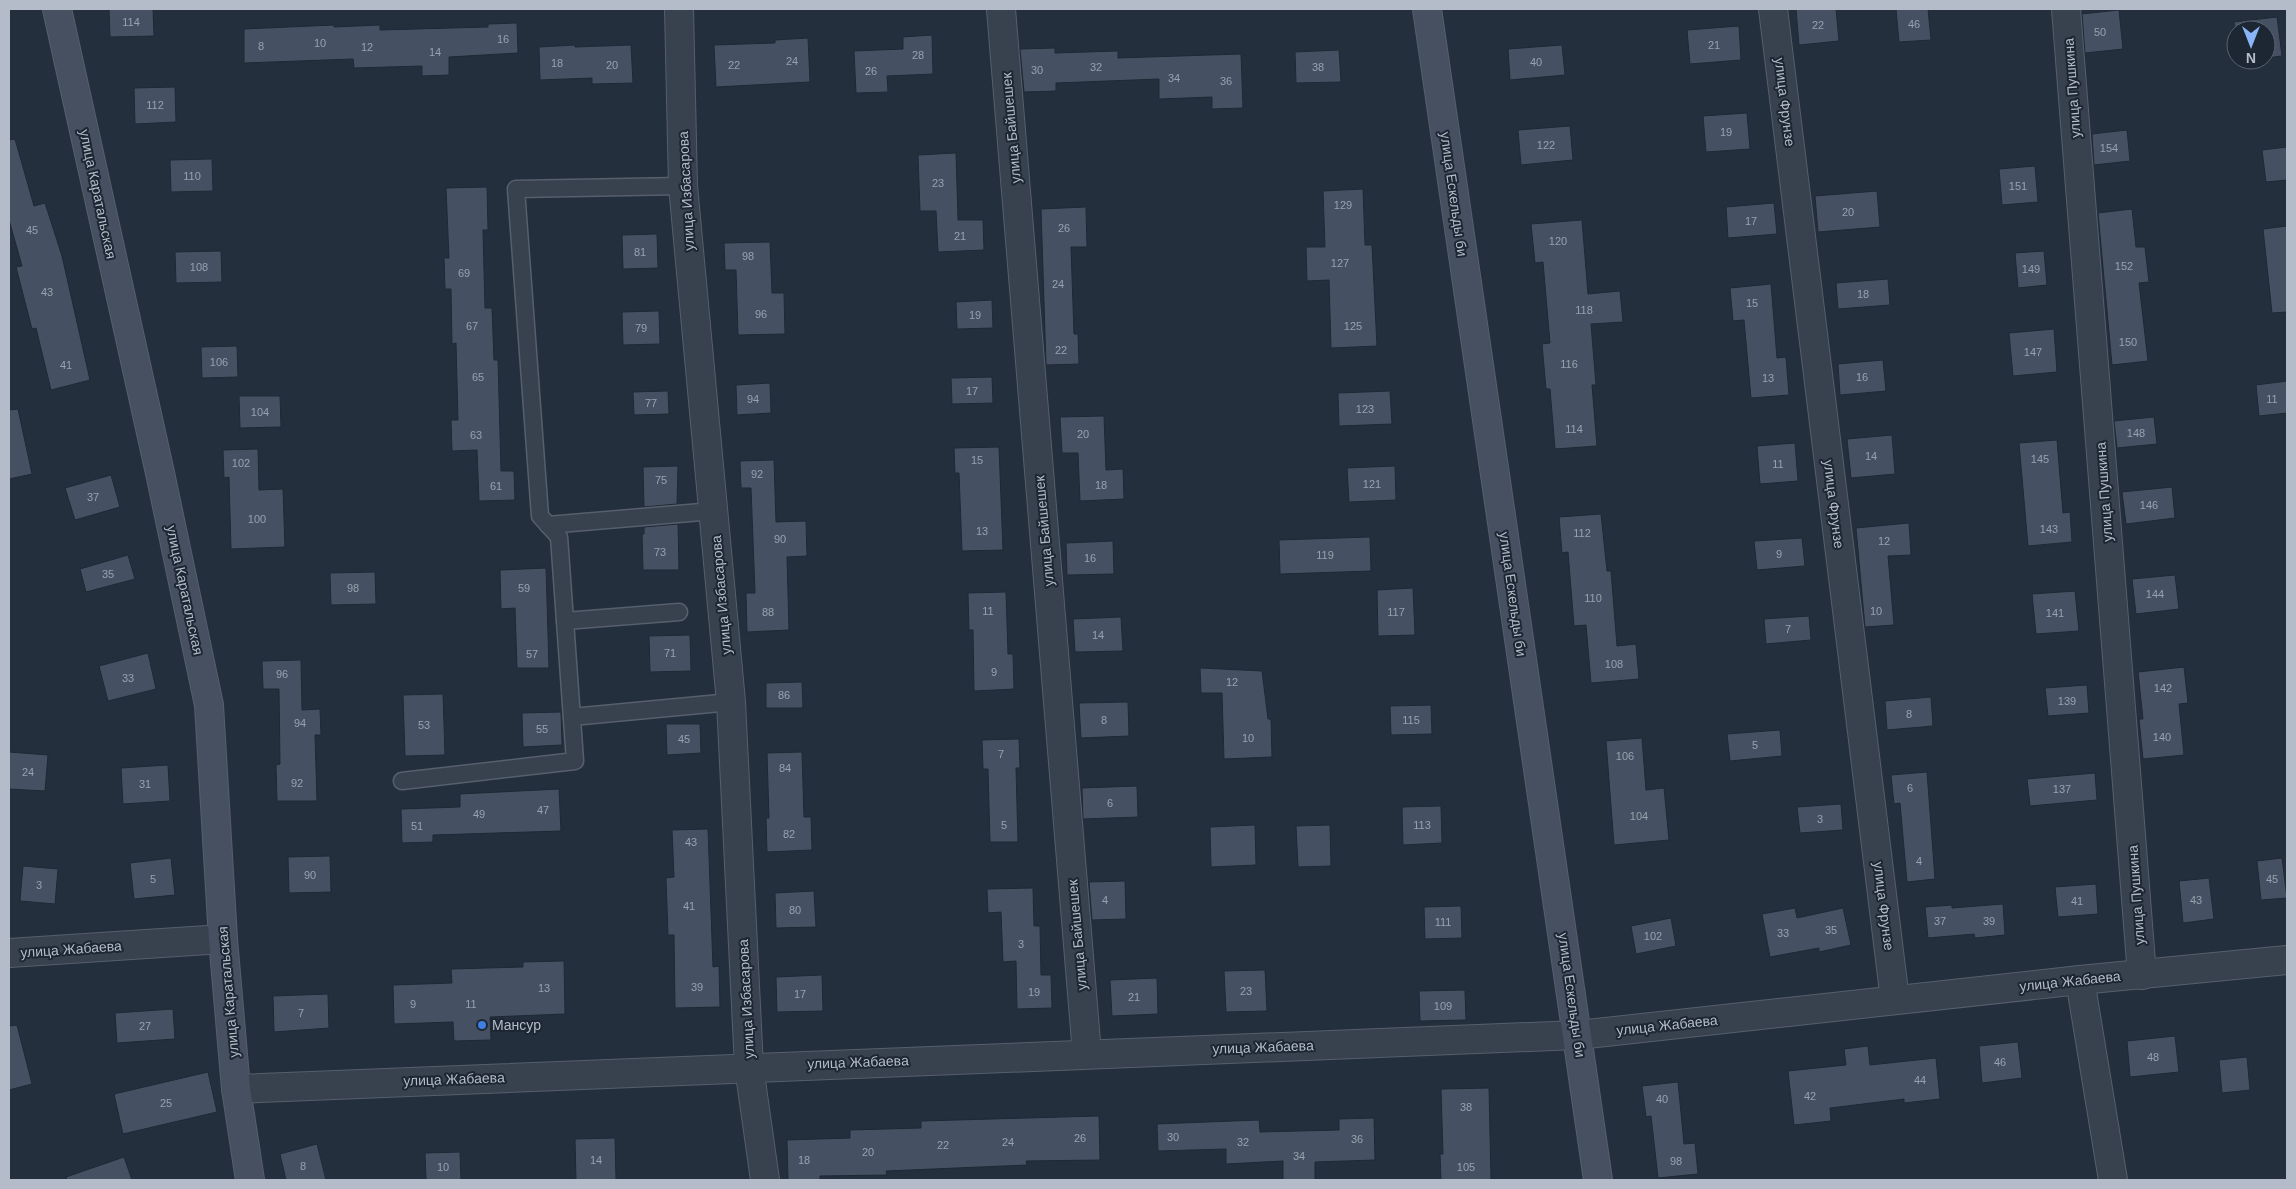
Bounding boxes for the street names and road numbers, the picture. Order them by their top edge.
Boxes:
street label: улица Пушкина [2061,37,2083,139]
street label: улица Фрунзе [1772,57,1798,148]
street label: улица Байшешек [998,71,1024,184]
street label: улица Каратальская [76,128,120,260]
street label: улица Избасарова [675,131,697,251]
street label: улица Ескельды би [1437,131,1471,257]
street label: улица Пушкина [2093,441,2115,543]
street label: улица Фрунзе [1821,459,1847,550]
street label: улица Байшешек [1031,474,1057,587]
street label: улица Каратальская [163,524,207,656]
street label: улица Ескельды би [1496,531,1530,657]
street label: улица Избасарова [708,535,734,655]
street label: улица Пушкина [2125,844,2147,946]
street label: улица Фрунзе [1871,861,1897,952]
street label: улица Байшешек [1064,878,1090,991]
street label: улица Каратальская [214,926,242,1058]
street label: улица Ескельды би [1555,932,1589,1058]
street label: улица Жабаева [20,937,122,961]
street label: улица Избасарова [735,939,757,1059]
street label: улица Жабаева [2019,968,2122,994]
street label: улица Жабаева [1616,1012,1719,1038]
street label: улица Жабаева [1212,1037,1314,1057]
street label: улица Жабаева [807,1052,909,1072]
street label: улица Жабаева [403,1069,505,1089]

